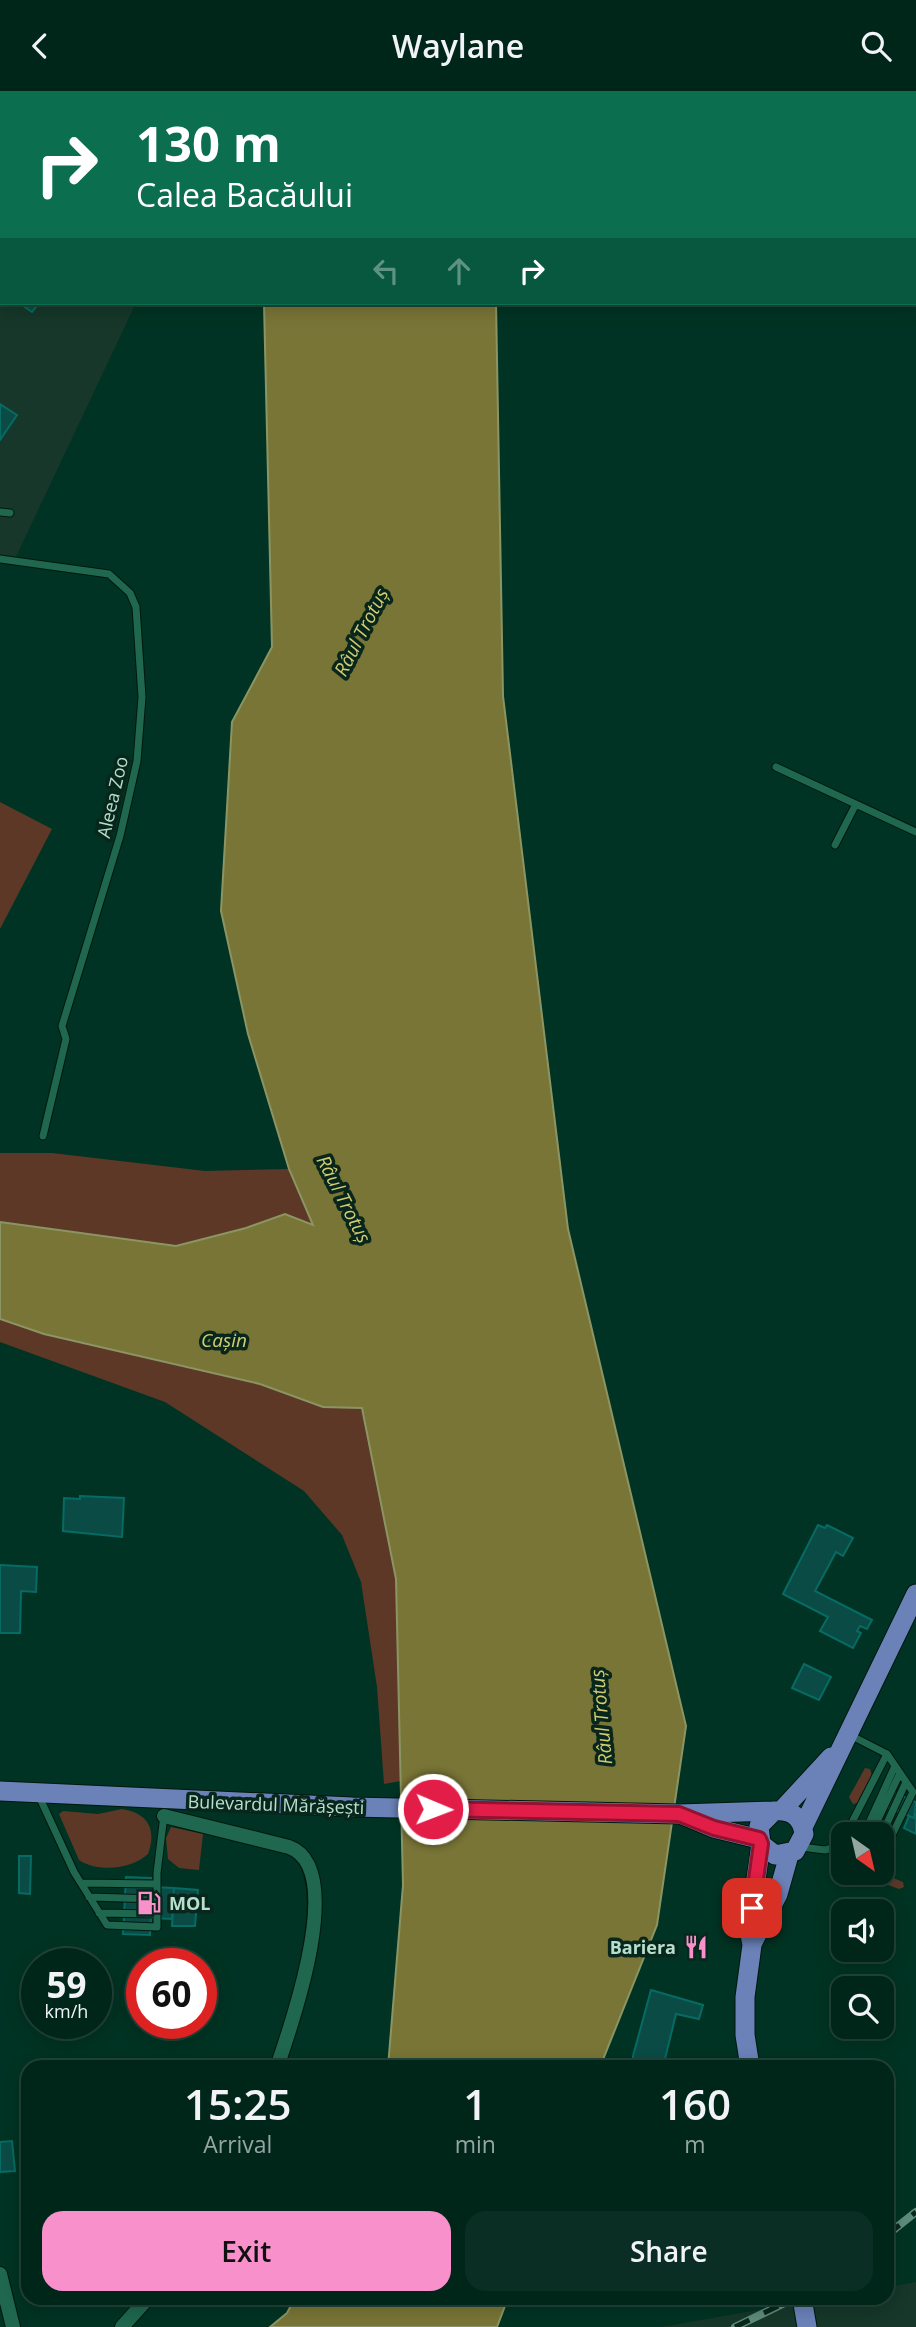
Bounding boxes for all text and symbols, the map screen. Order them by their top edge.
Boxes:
text: Waylane [392,24,524,67]
icon: back [21,27,59,65]
icon: search [857,27,895,65]
text: 130 m [136,110,281,176]
icon: right [21,119,112,210]
text: Calea Bacăului [136,173,353,216]
icon: left [367,252,405,290]
icon: ahead [440,252,478,290]
icon: right [513,252,551,290]
water label: Râul Trotuș [328,584,394,680]
street label: Aleea Zoo [91,754,133,840]
water label: Râul Trotuș [311,1151,377,1247]
water label: Cașin [201,1327,247,1353]
water label: Râul Trotuș [584,1668,618,1766]
position arrow [396,1772,470,1846]
street label: Bulevardul Mărășești [187,1789,365,1819]
north arrow [831,1822,894,1885]
map controls [831,1822,894,2039]
pin [722,1878,782,1938]
fuel station icon: MOL [135,1889,163,1917]
icon: arrive [733,1889,771,1927]
place label: MOL [169,1891,210,1915]
button: sound [831,1899,894,1962]
restaurant icon: Bariera [682,1933,710,1961]
place label: Bariera [610,1935,676,1959]
speed limit sign: 60 [126,1948,217,2039]
text: 59 [46,1961,87,2008]
button: search [831,1976,894,2039]
text: km/h [45,1999,88,2023]
text: 15:25 [184,2075,292,2132]
text: 1 [463,2075,487,2132]
text: 160 [659,2075,731,2132]
text: Arrival [203,2128,272,2160]
text: min [455,2128,496,2160]
text: m [684,2128,706,2160]
button: Exit [42,2211,451,2291]
button: Share [465,2211,873,2291]

